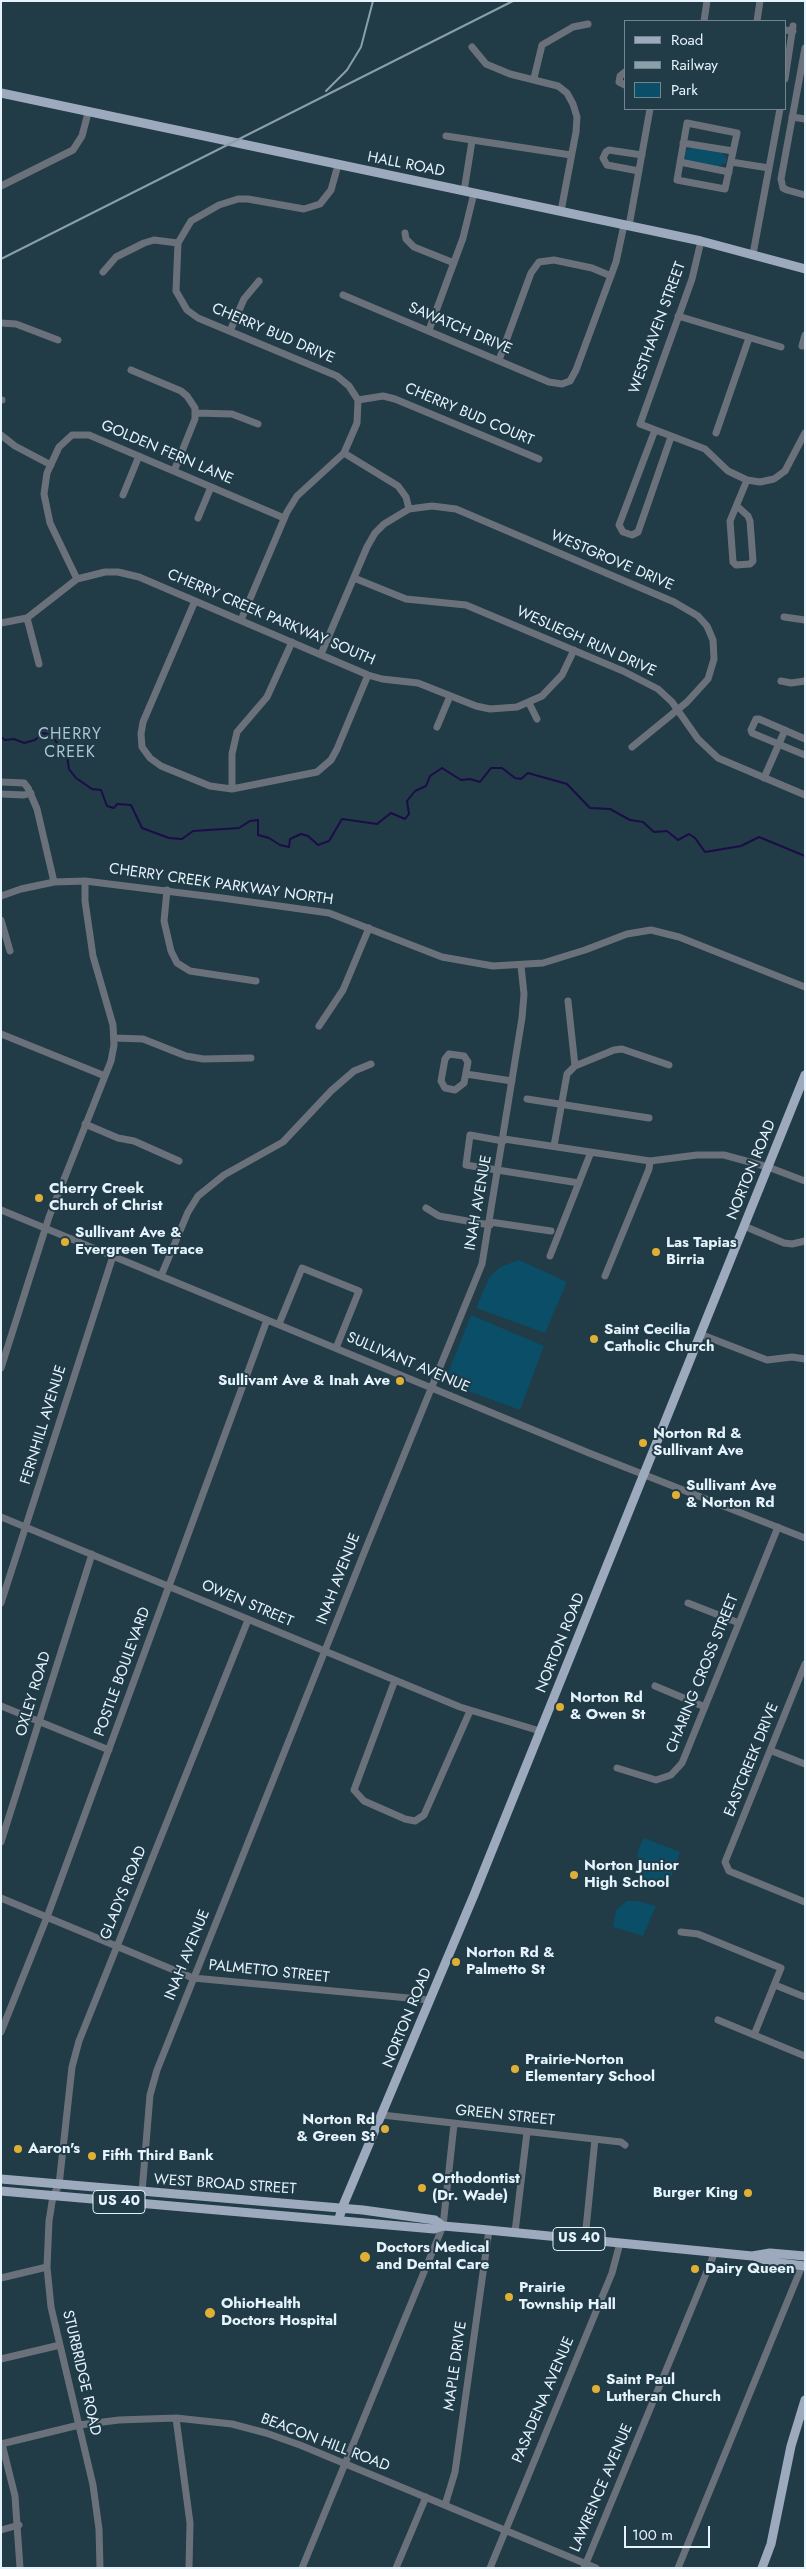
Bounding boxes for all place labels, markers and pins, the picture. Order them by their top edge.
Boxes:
place label: Cherry Creek Church of Christ [49,1180,163,1215]
marker: Cherry Creek Church of Christ [33,1192,45,1204]
place label: Sullivant Ave & Evergreen Terrace [75,1224,204,1259]
place label: Las Tapias Birria [666,1234,737,1269]
marker: Sullivant Ave & Evergreen Terrace [59,1236,71,1248]
marker: Las Tapias Birria [650,1246,662,1258]
place label: Saint Cecilia Catholic Church [604,1321,714,1356]
marker: Saint Cecilia Catholic Church [588,1333,600,1345]
place label: Sullivant Ave & Inah Ave [218,1372,390,1390]
marker: Sullivant Ave & Inah Ave [394,1375,406,1387]
place label: Norton Rd & Sullivant Ave [653,1425,744,1460]
marker: Norton Rd & Sullivant Ave [637,1437,649,1449]
place label: Sullivant Ave & Norton Rd [686,1477,777,1512]
marker: Sullivant Ave & Norton Rd [670,1489,682,1501]
place label: Norton Rd & Owen St [570,1689,645,1724]
marker: Norton Rd & Owen St [554,1701,566,1713]
place label: Norton Junior High School [584,1857,679,1892]
marker: Norton Junior High School [568,1869,580,1881]
place label: Norton Rd & Palmetto St [466,1944,554,1979]
marker: Norton Rd & Palmetto St [450,1956,462,1968]
place label: Prairie-Norton Elementary School [525,2051,655,2086]
marker: Prairie-Norton Elementary School [509,2063,521,2075]
place label: Norton Rd & Green St [297,2111,375,2146]
marker: Norton Rd & Green St [379,2123,391,2135]
place label: Aaron's [28,2140,80,2158]
marker: Aaron's [12,2143,24,2155]
place label: Fifth Third Bank [102,2147,214,2165]
marker: Fifth Third Bank [86,2150,98,2162]
place label: Orthodontist (Dr. Wade) [432,2170,520,2205]
marker: Orthodontist (Dr. Wade) [416,2182,428,2194]
place label: Burger King [653,2184,738,2202]
marker: Burger King [742,2187,754,2199]
place label: Doctors Medical and Dental Care [376,2239,489,2274]
marker: Doctors Medical and Dental Care [358,2250,372,2264]
place label: Dairy Queen [705,2260,795,2278]
marker: Dairy Queen [689,2263,701,2275]
place label: Prairie Township Hall [519,2279,616,2314]
marker: Prairie Township Hall [503,2291,515,2303]
place label: OhioHealth Doctors Hospital [221,2295,337,2330]
marker: OhioHealth Doctors Hospital [203,2306,217,2320]
place label: Saint Paul Lutheran Church [606,2371,721,2406]
marker: Saint Paul Lutheran Church [590,2383,602,2395]

